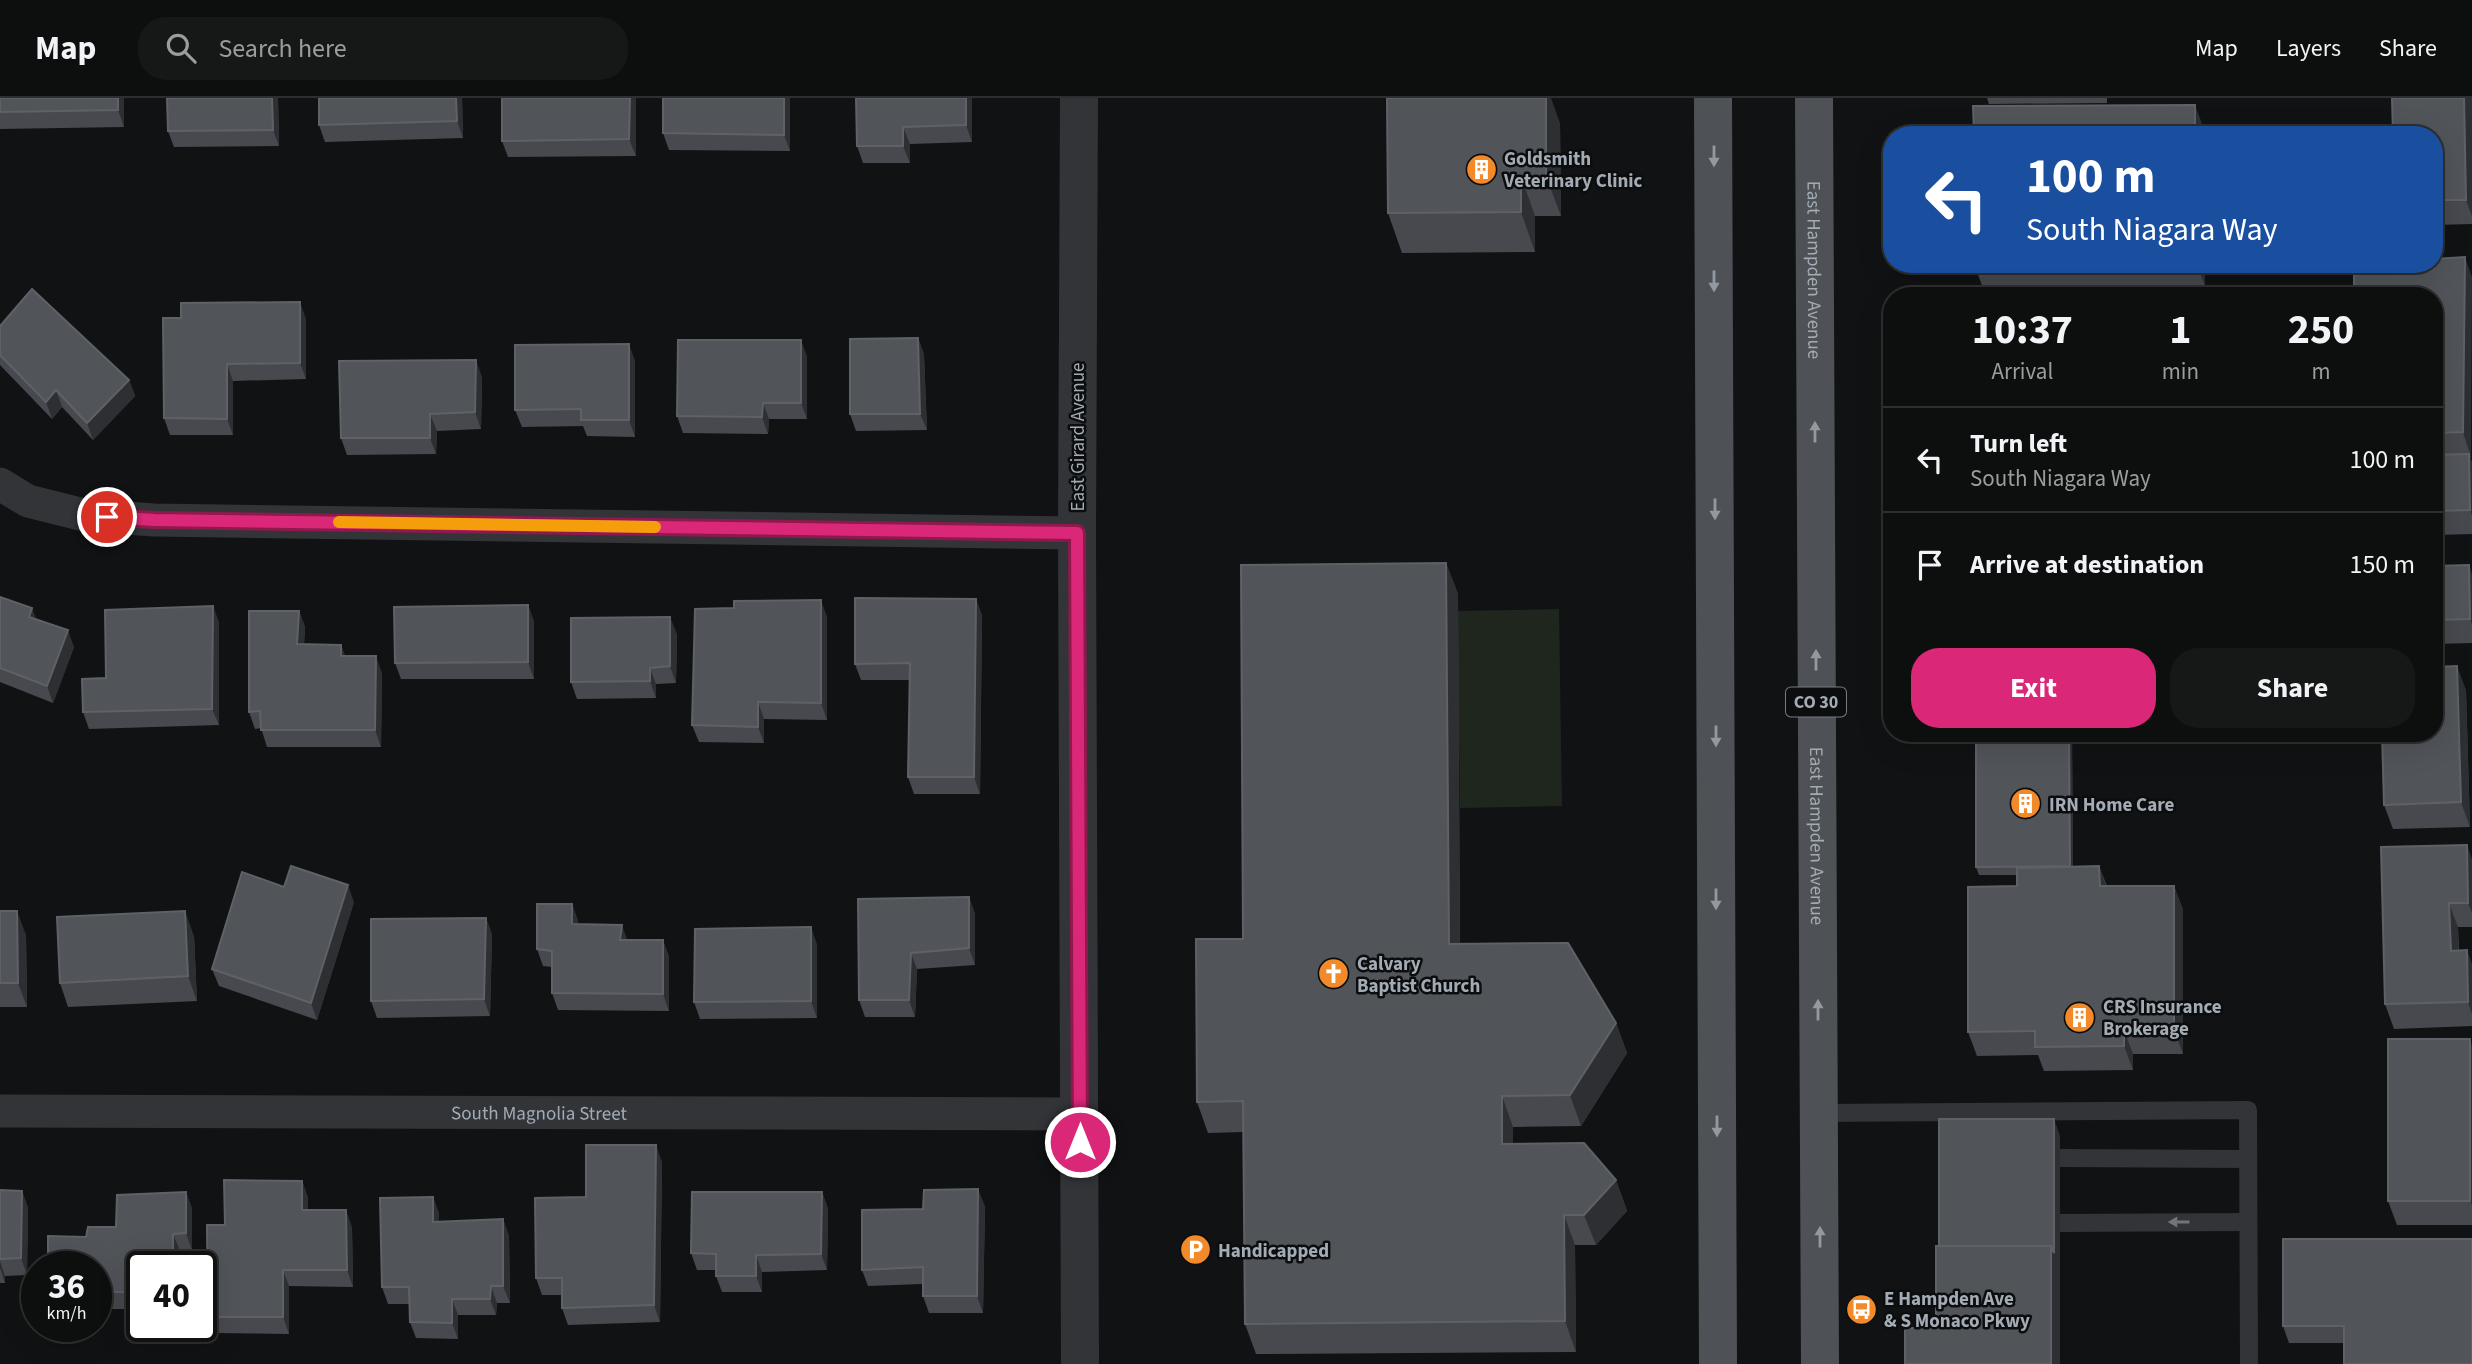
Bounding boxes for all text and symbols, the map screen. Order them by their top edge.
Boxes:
search box [138,17,628,80]
text: Map [35,25,96,72]
icon: search [162,29,200,67]
text: Search here [218,30,347,67]
text: Map [2195,31,2238,66]
text: Layers [2276,31,2341,66]
text: Share [2379,31,2437,66]
text: 100 m [2026,142,2155,212]
one-way arrow [1708,145,1719,167]
place label: Goldsmith Veterinary Clinic [1503,146,1643,195]
building icon: Goldsmith Veterinary Clinic [1464,152,1498,186]
icon: left [1911,154,2002,245]
street label: East Hampden Avenue [1799,181,1827,359]
text: South Niagara Way [2026,207,2277,253]
one-way arrow [1708,271,1720,293]
text: 10:37 [1972,300,2073,360]
text: 1 [2169,300,2191,360]
text: 250 [2288,300,2354,360]
text: Arrival [1991,355,2053,388]
text: min [2162,355,2199,388]
text: m [2311,355,2331,388]
street label: East Girard Avenue [1065,363,1092,511]
one-way arrow [1809,421,1821,443]
text: Turn left [1970,425,2067,462]
icon: left [1911,441,1949,479]
text: 100 m [2349,441,2415,478]
text: South Niagara Way [1970,462,2151,495]
pin [77,487,137,547]
icon: arrive [88,498,126,536]
one-way arrow [1709,498,1721,520]
icon: arrive [1911,546,1949,584]
text: Arrive at destination [1970,546,2204,583]
text: 150 m [2349,546,2415,583]
one-way arrow [1810,648,1822,670]
button: Exit [1911,648,2156,728]
button: Share [2170,648,2415,728]
road number: CO 30 [1786,688,1846,716]
one-way arrow [1710,726,1722,748]
street label: East Hampden Avenue [1802,747,1830,925]
building icon: IRN Home Care [2009,787,2043,821]
place label: IRN Home Care [2049,792,2175,819]
one-way arrow [1710,888,1722,910]
place label: Calvary Baptist Church [1357,951,1480,1000]
church icon: Calvary Baptist Church [1317,957,1351,991]
place label: CRS Insurance Brokerage [2103,994,2222,1043]
one-way arrow [1812,998,1824,1020]
building icon: CRS Insurance Brokerage [2063,1000,2097,1034]
street label: South Magnolia Street [451,1100,627,1128]
position arrow [1043,1105,1117,1179]
one-way arrow [1711,1115,1723,1137]
one-way arrow [2168,1217,2190,1228]
one-way arrow [1814,1226,1825,1248]
parking icon: Handicapped [1178,1233,1212,1267]
place label: Handicapped [1218,1238,1329,1265]
speed limit sign: 40 [126,1251,217,1342]
text: 36 [48,1262,85,1312]
place label: E Hampden Ave & S Monaco Pkwy [1884,1286,2030,1335]
bus stop icon: E Hampden Ave & S Monaco Pkwy [1844,1292,1878,1326]
text: km/h [47,1301,86,1326]

